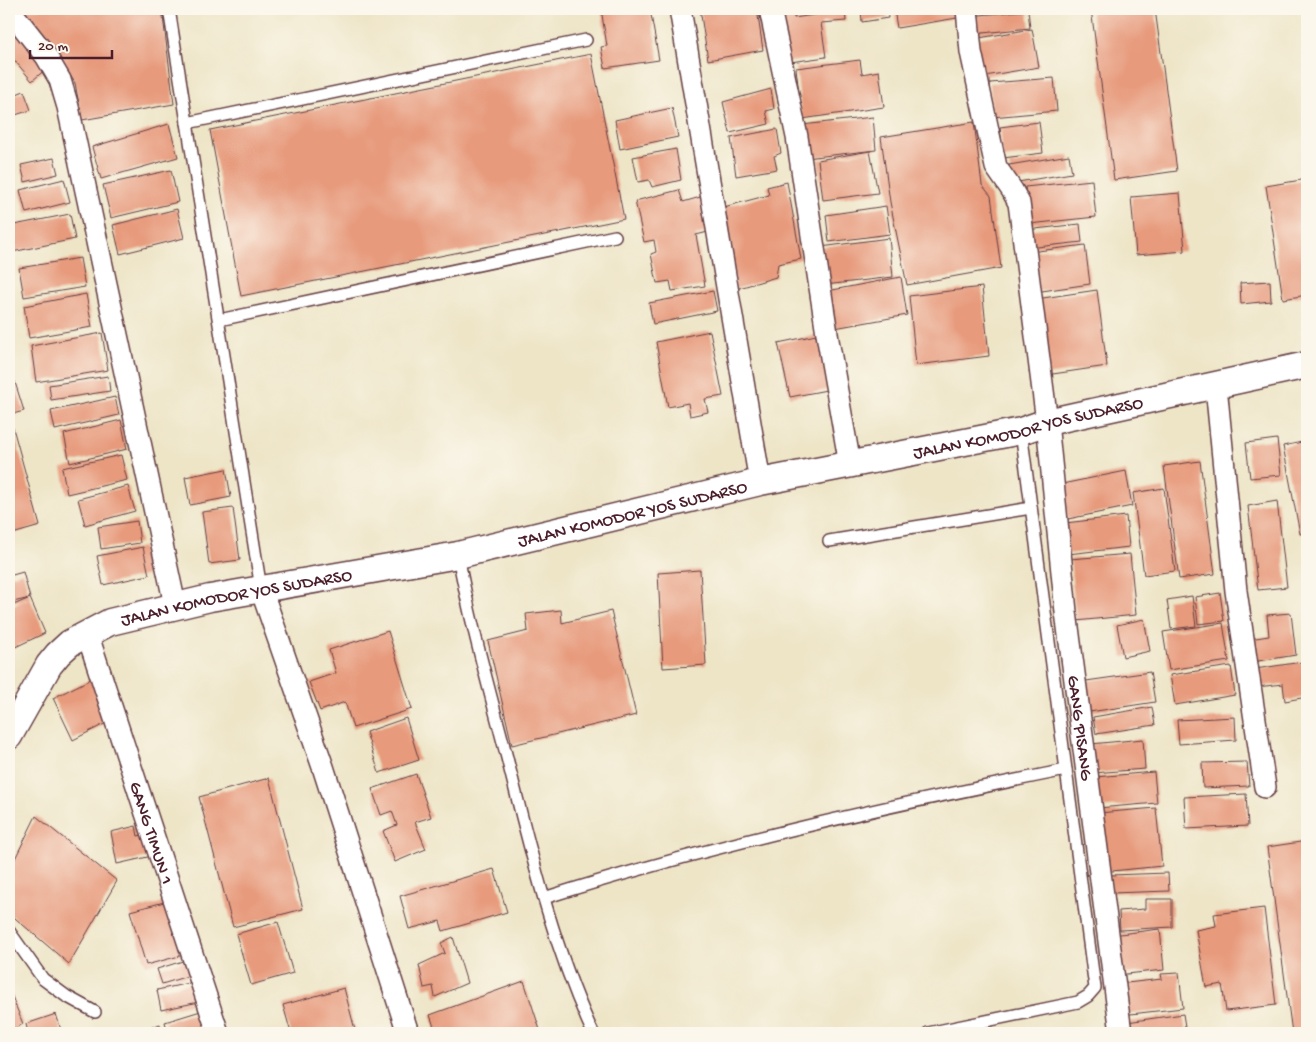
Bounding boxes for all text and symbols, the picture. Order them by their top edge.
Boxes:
scale bar [30,28,112,60]
text: 20 m [38,38,68,56]
street label: JALAN KOMODOR YOS SUDARSO [911,393,1146,465]
street label: JALAN KOMODOR YOS SUDARSO [516,477,750,553]
street label: JALAN KOMODOR YOS SUDARSO [119,566,354,632]
street label: GANG PISANG [1061,674,1096,782]
street label: GANG TIMUN 1 [123,779,177,887]

